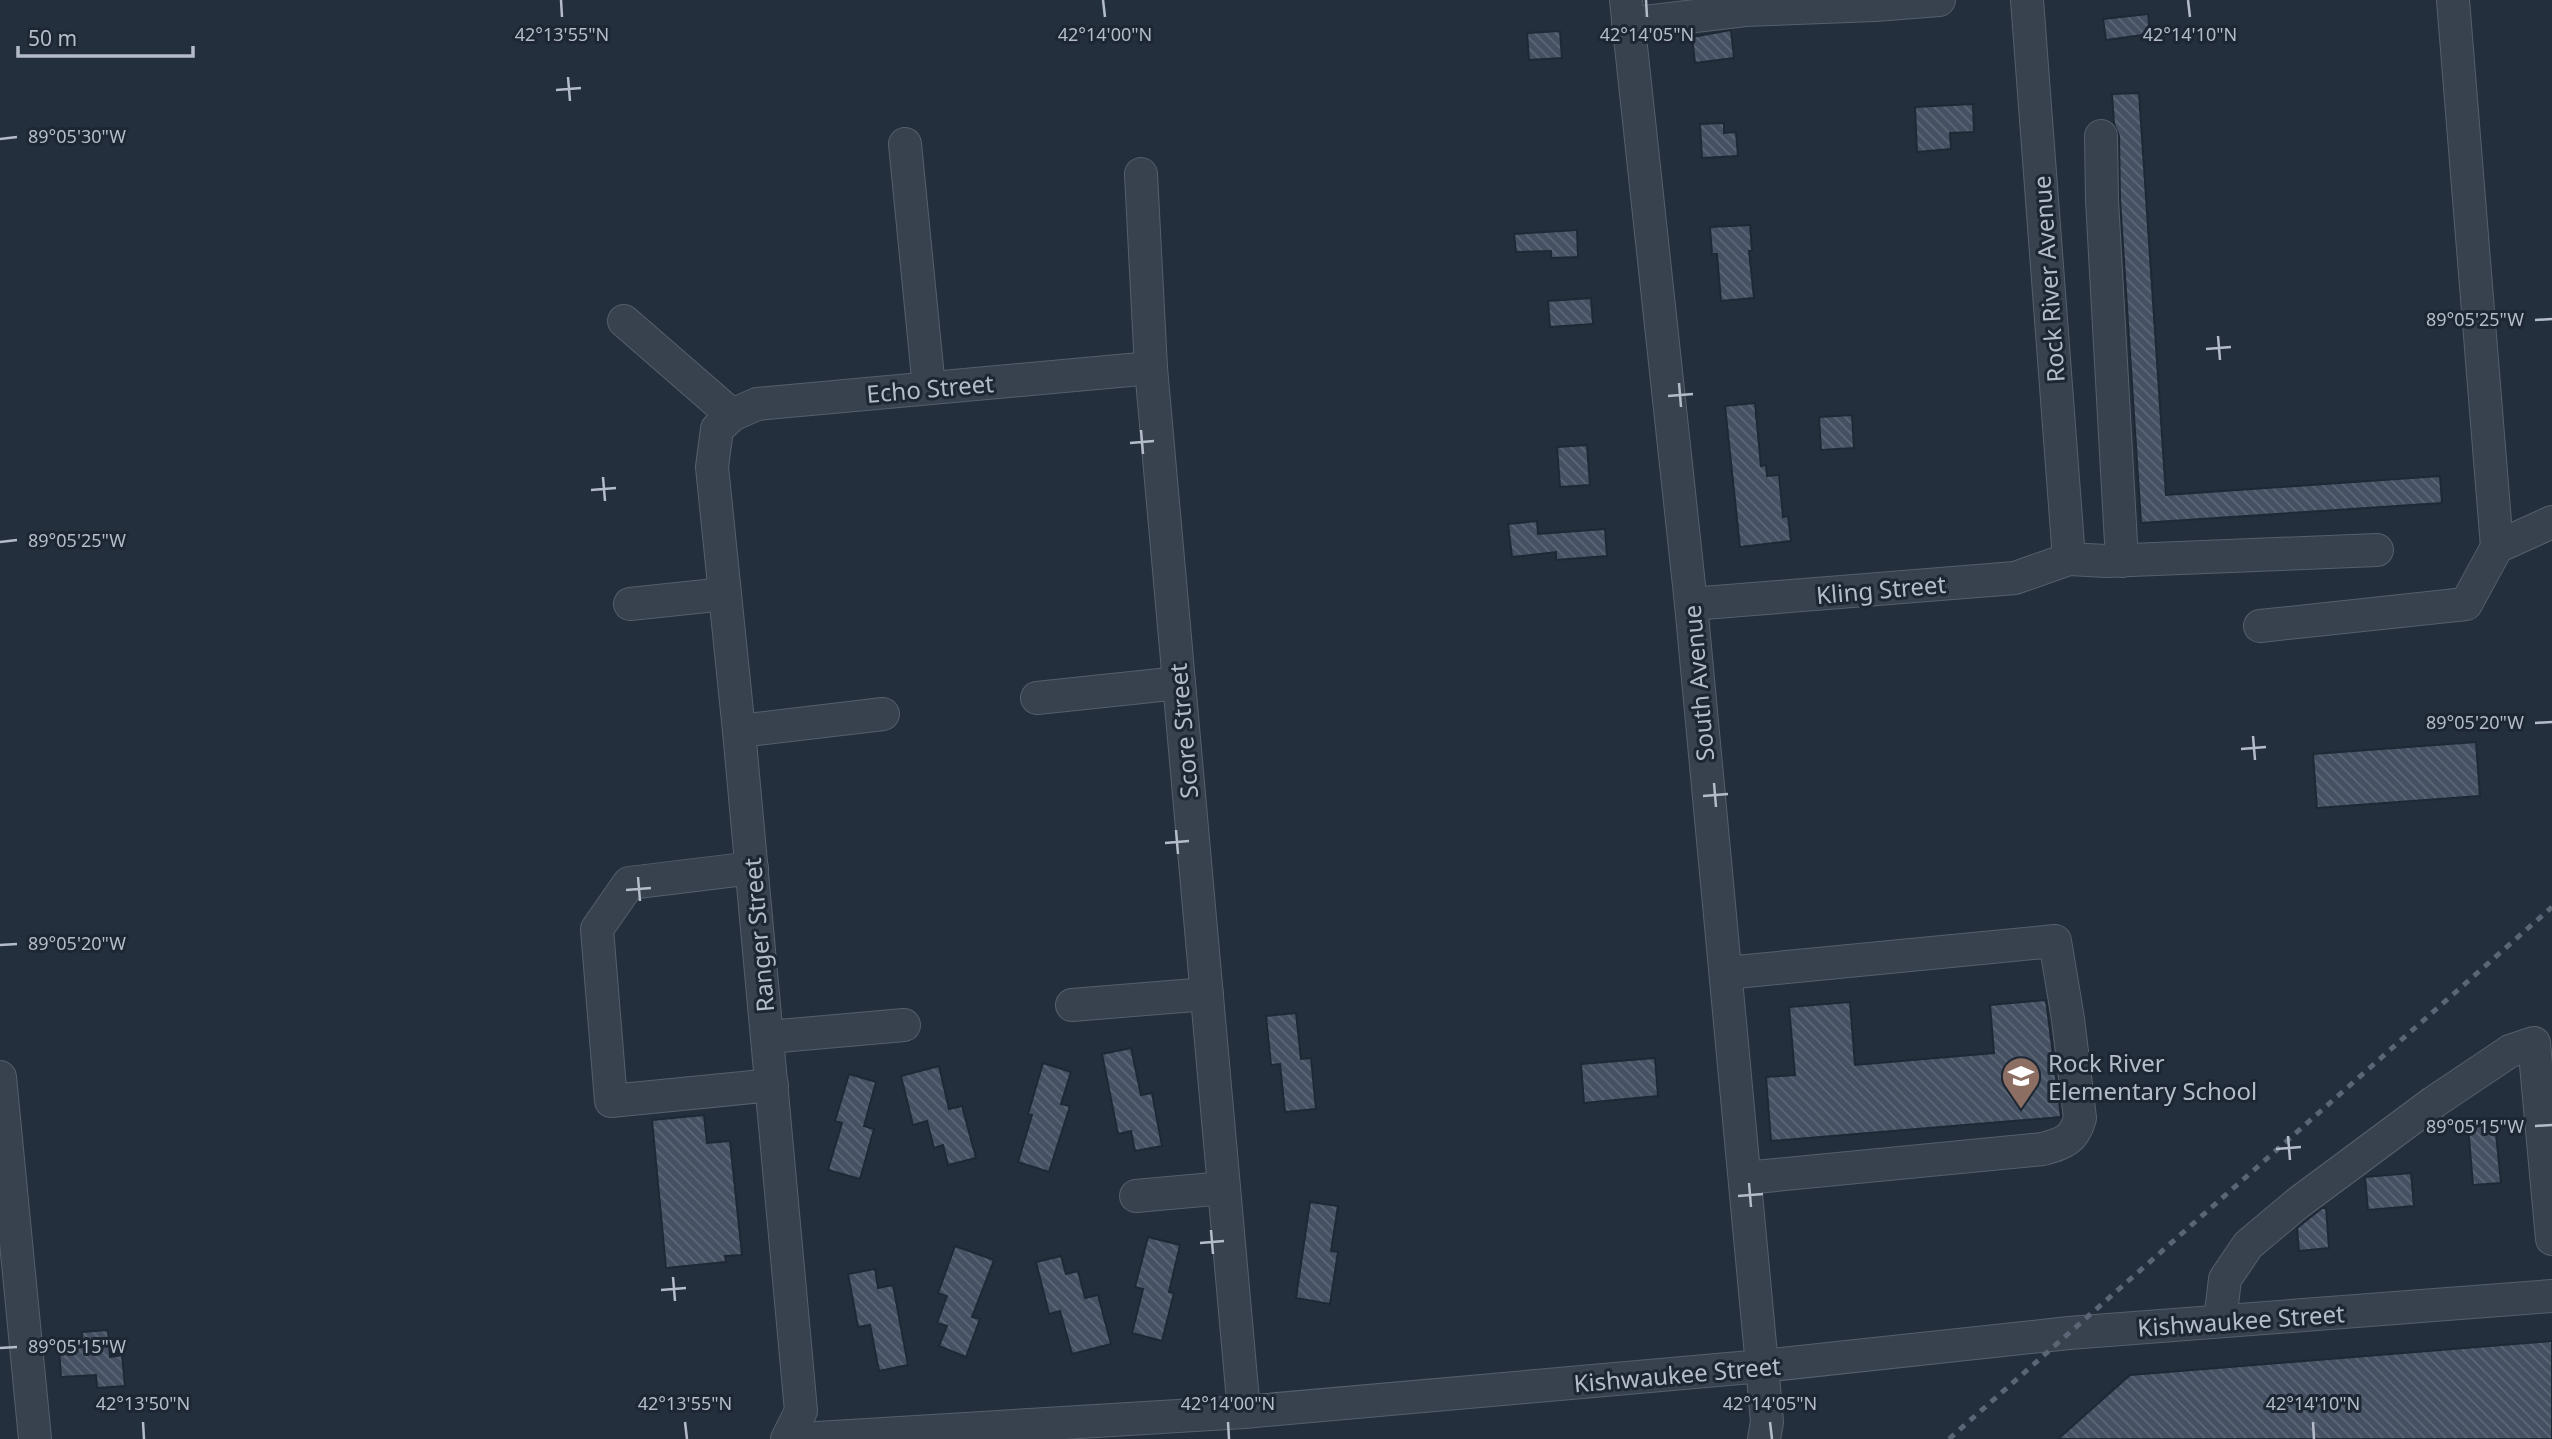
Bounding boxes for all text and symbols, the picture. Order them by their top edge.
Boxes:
scale bar [18,14,192,58]
text: 42°13'55"N [515,22,609,46]
text: 42°14'00"N [1058,22,1152,46]
text: 42°14'05"N [1600,22,1694,46]
text: 42°14'10"N [2143,22,2237,46]
text: 50 m [28,24,77,52]
text: 89°05'30"W [28,124,126,148]
street label: Rock River Avenue [2024,174,2072,384]
text: 89°05'25"W [2426,307,2524,331]
street label: Echo Street [865,366,995,410]
text: 89°05'25"W [28,528,126,552]
street label: Kling Street [1815,567,1948,611]
street label: South Avenue [1675,604,1721,762]
street label: Score Street [1161,662,1205,800]
text: 89°05'20"W [2426,710,2524,734]
street label: Ranger Street [735,856,781,1013]
text: 89°05'20"W [28,931,126,955]
place label: Rock River Elementary School [2048,1046,2257,1107]
school or university icon: Rock River Elementary School [2000,1055,2042,1110]
text: 89°05'15"W [2426,1114,2524,1138]
street label: Kishwaukee Street [2136,1296,2346,1344]
text: 89°05'15"W [28,1334,126,1358]
street label: Kishwaukee Street [1572,1348,1782,1399]
text: 42°13'50"N [96,1391,190,1415]
text: 42°13'55"N [638,1391,732,1415]
text: 42°14'00"N [1181,1391,1275,1415]
text: 42°14'05"N [1723,1391,1817,1415]
text: 42°14'10"N [2266,1391,2360,1415]

